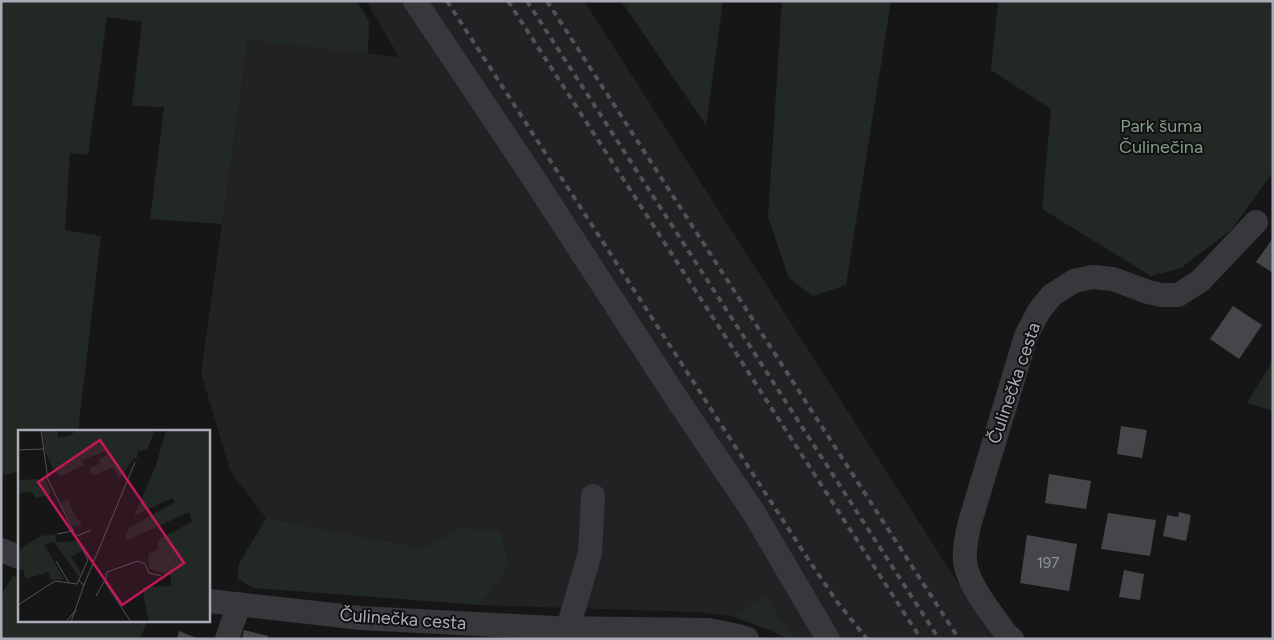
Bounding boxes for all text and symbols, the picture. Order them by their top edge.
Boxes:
park label: Park šuma Čulinečina [1119,115,1203,158]
street label: Čulinečka cesta [983,319,1045,447]
inset map [18,430,210,622]
house number: 197 [1037,554,1059,572]
street label: Čulinečka cesta [339,604,467,634]

